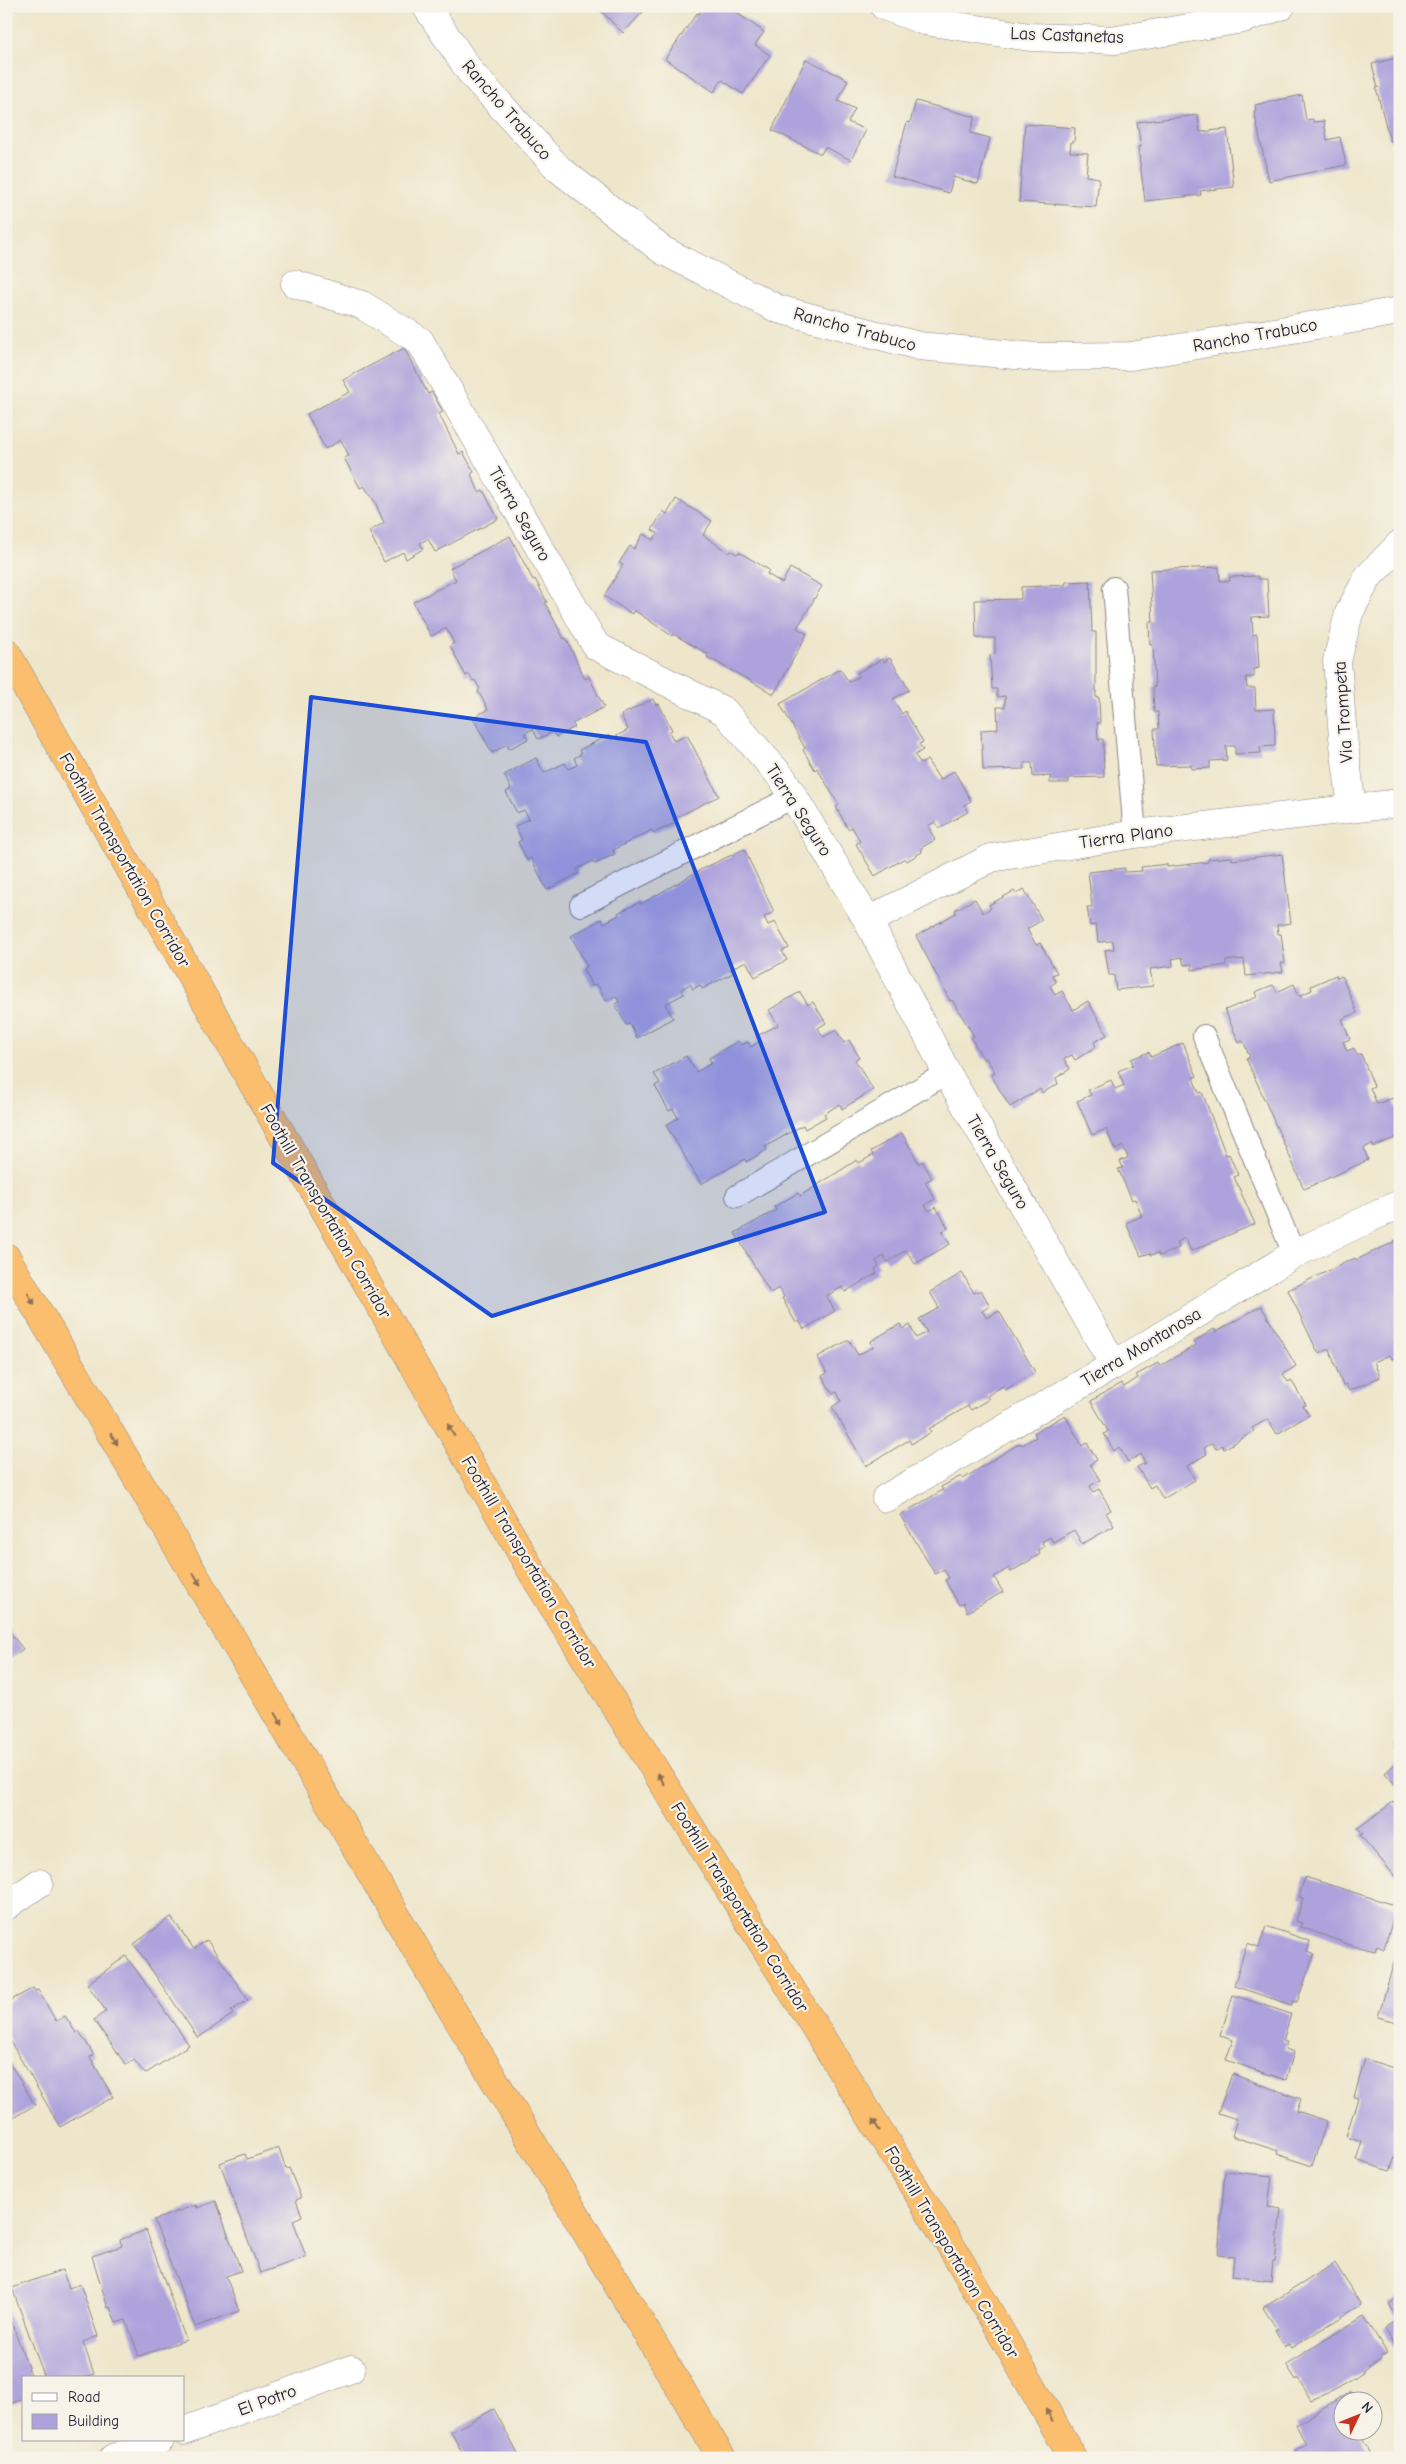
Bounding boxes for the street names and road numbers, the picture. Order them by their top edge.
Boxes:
street label: Las Castanetas [1010,23,1124,48]
street label: Rancho Trabuco [457,56,556,165]
street label: Rancho Trabuco [791,303,919,356]
street label: Rancho Trabuco [1191,314,1319,357]
street label: Tierra Seguro [484,463,555,565]
street label: Via Trompeta [1329,660,1358,764]
street label: Foothill Transportation Corridor [54,749,195,972]
street label: Tierra Seguro [761,760,836,860]
street label: Tierra Plano [1078,820,1174,853]
street label: Foothill Transportation Corridor [255,1100,396,1323]
street label: Tierra Seguro [962,1111,1033,1213]
street label: Tierra Montanosa [1077,1303,1205,1392]
street label: Foothill Transportation Corridor [457,1452,601,1673]
street label: Foothill Transportation Corridor [666,1798,814,2017]
street label: Foothill Transportation Corridor [880,2142,1024,2363]
street label: El Potro [235,2380,299,2421]

